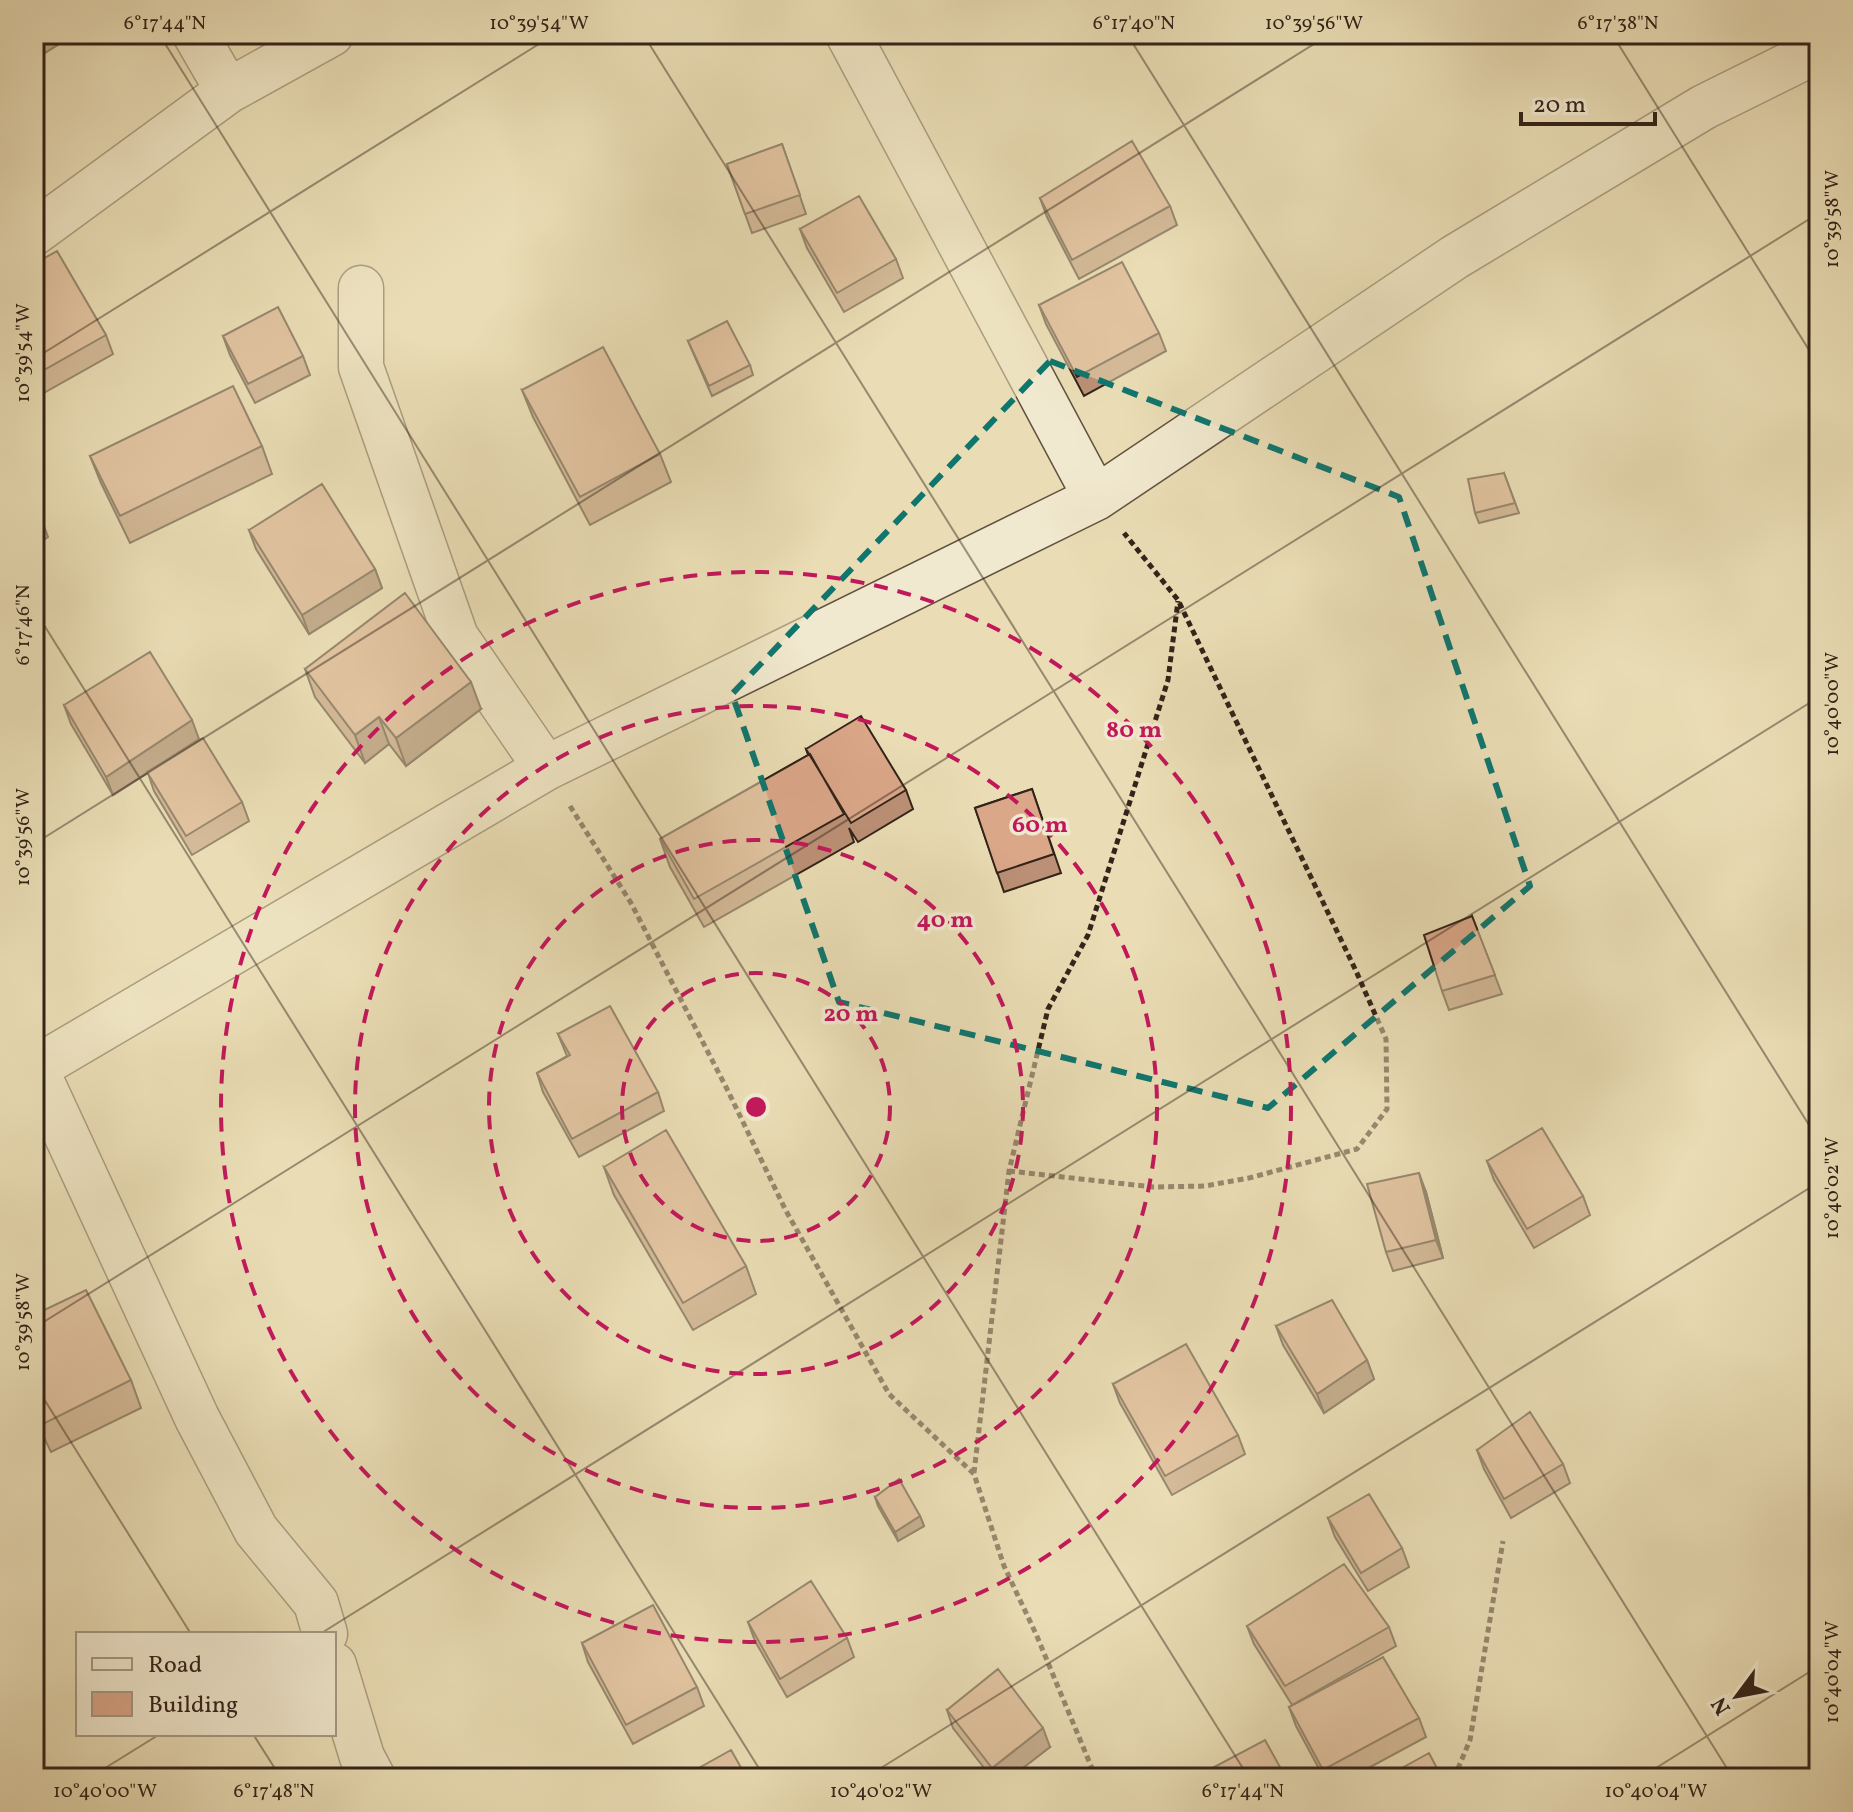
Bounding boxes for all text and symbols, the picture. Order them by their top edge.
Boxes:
text: 6°17'44"N [124,10,206,38]
text: 10°39'54"W [489,10,589,38]
text: 6°17'40"N [1093,10,1175,38]
text: 10°39'56"W [1265,10,1363,38]
text: 6°17'38"N [1577,10,1659,38]
scale bar [1521,76,1655,126]
text: 20 m [1533,89,1586,123]
text: 10°39'58"W [1819,170,1847,268]
text: 10°39'54"W [10,303,38,403]
text: 6°17'46"N [10,584,38,665]
text: 10°40'00"W [1819,652,1847,756]
text: 80 m [1106,714,1162,748]
text: 10°39'56"W [10,788,38,886]
text: 60 m [1012,809,1068,843]
text: 40 m [917,904,973,938]
text: 20 m [823,998,879,1032]
centre of rings [742,1093,770,1121]
text: 10°40'02"W [1819,1137,1847,1239]
text: 10°39'58"W [10,1273,38,1371]
text: 10°40'04"W [1819,1621,1847,1723]
legend [76,1632,336,1736]
text: Road [148,1649,202,1683]
north arrow [1697,1656,1777,1736]
text: Building [148,1689,238,1723]
text: N [1705,1690,1740,1720]
text: 10°40'00"W [53,1778,157,1806]
text: 6°17'48"N [234,1778,315,1806]
text: 10°40'02"W [830,1778,932,1806]
text: 6°17'44"N [1202,1778,1284,1806]
text: 10°40'04"W [1605,1778,1707,1806]

